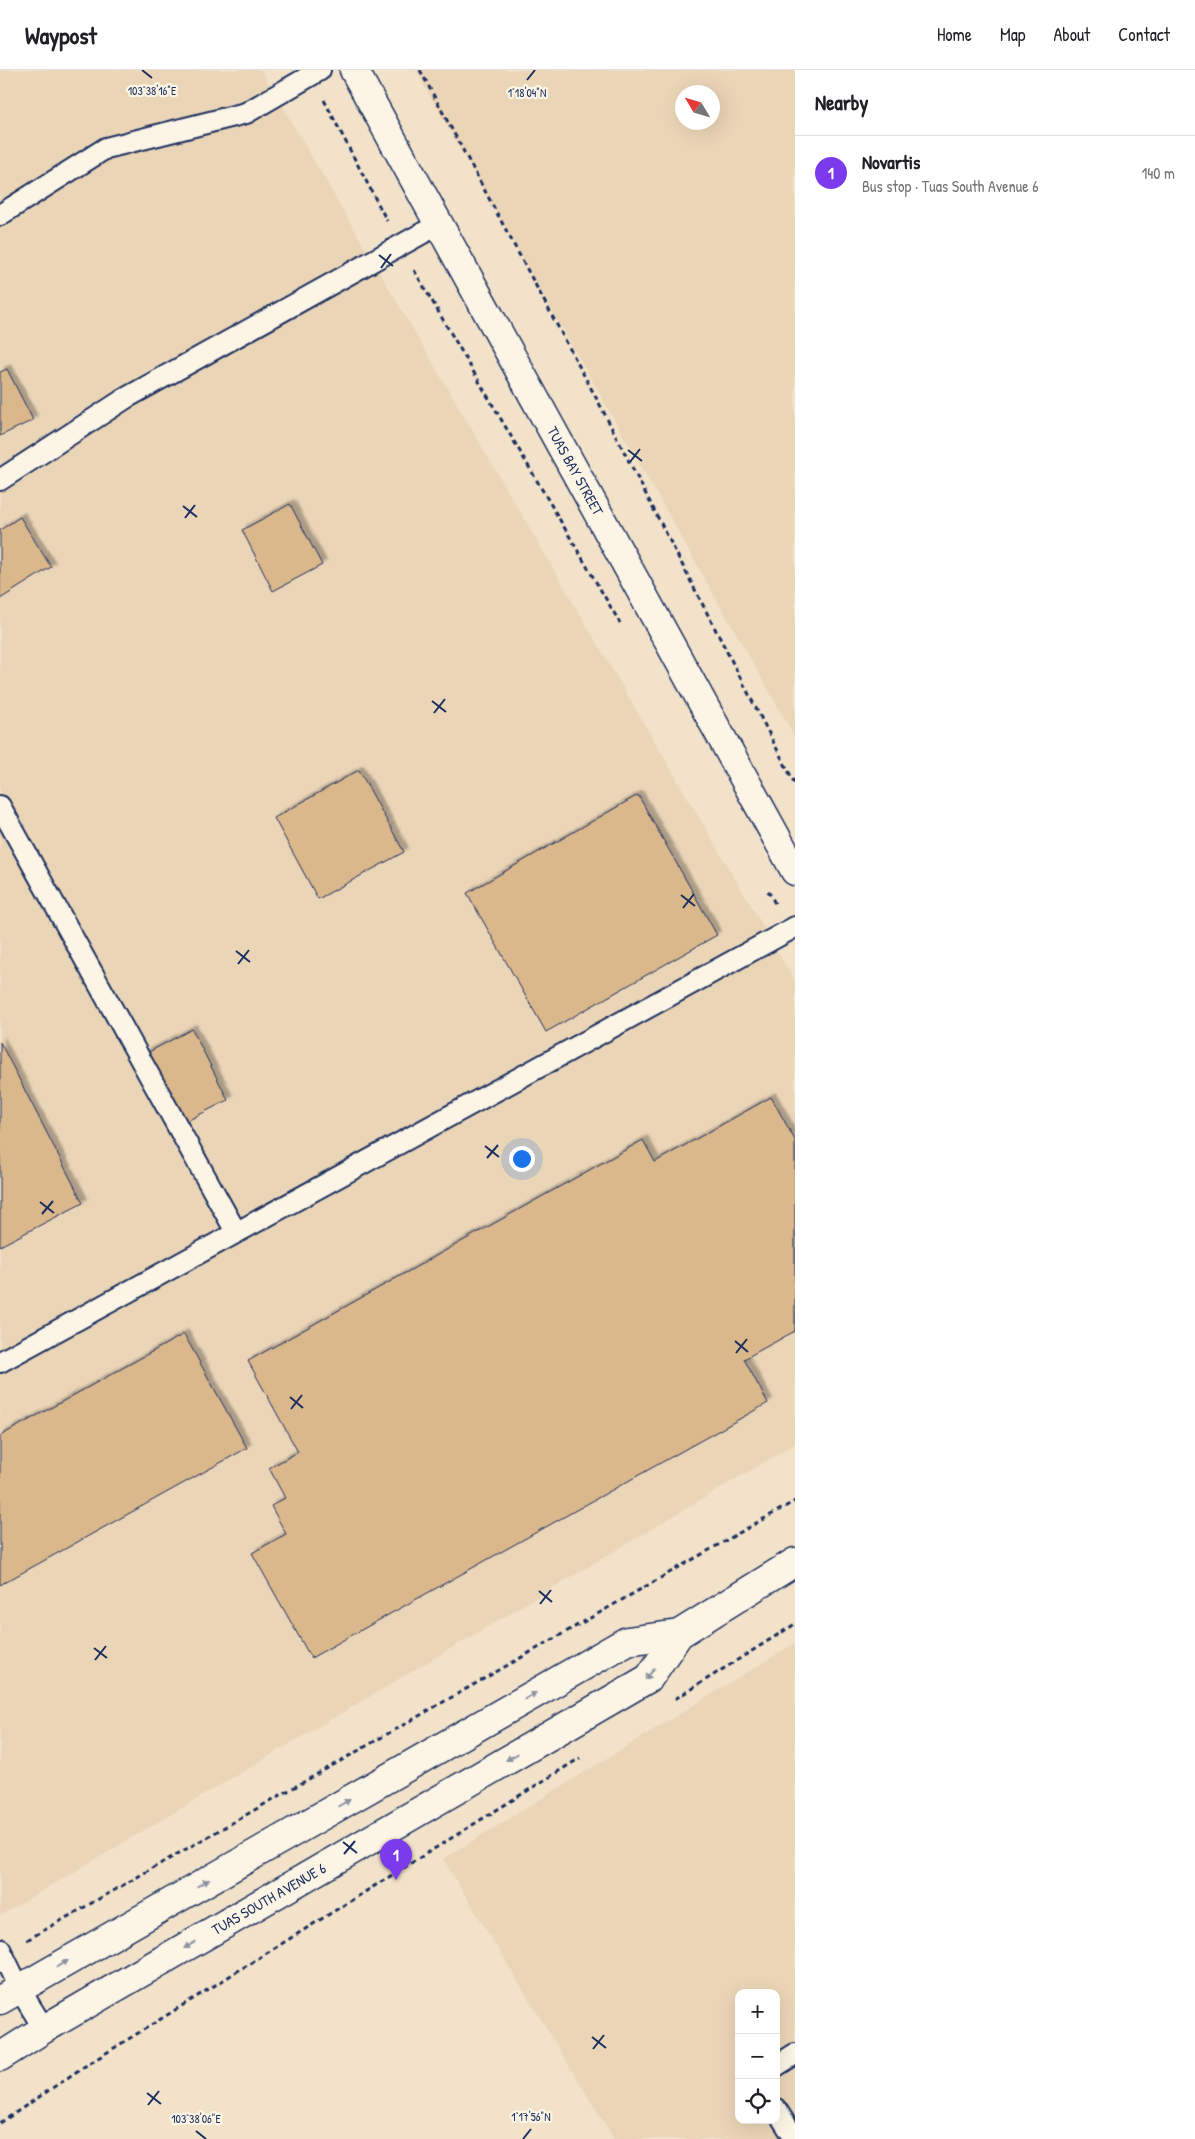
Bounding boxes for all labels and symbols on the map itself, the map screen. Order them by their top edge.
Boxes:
text: 103°38'16"E [128,82,177,99]
text: 1°18'04"N [508,84,546,101]
north arrow [675,85,720,130]
street label: TUAS BAY STREET [542,422,609,520]
your location [509,1146,535,1172]
one-way arrow [645,1667,656,1680]
one-way arrow [523,1692,538,1700]
one-way arrow [505,1753,518,1762]
one-way arrow [337,1798,350,1807]
pin: 1 [380,1839,412,1880]
street label: TUAS SOUTH AVENUE 6 [208,1857,330,1940]
one-way arrow [196,1879,209,1888]
one-way arrow [183,1940,197,1949]
one-way arrow [54,1960,69,1968]
text: 1°17'56"N [511,2108,551,2125]
text: 103°38'06"E [171,2110,221,2127]

